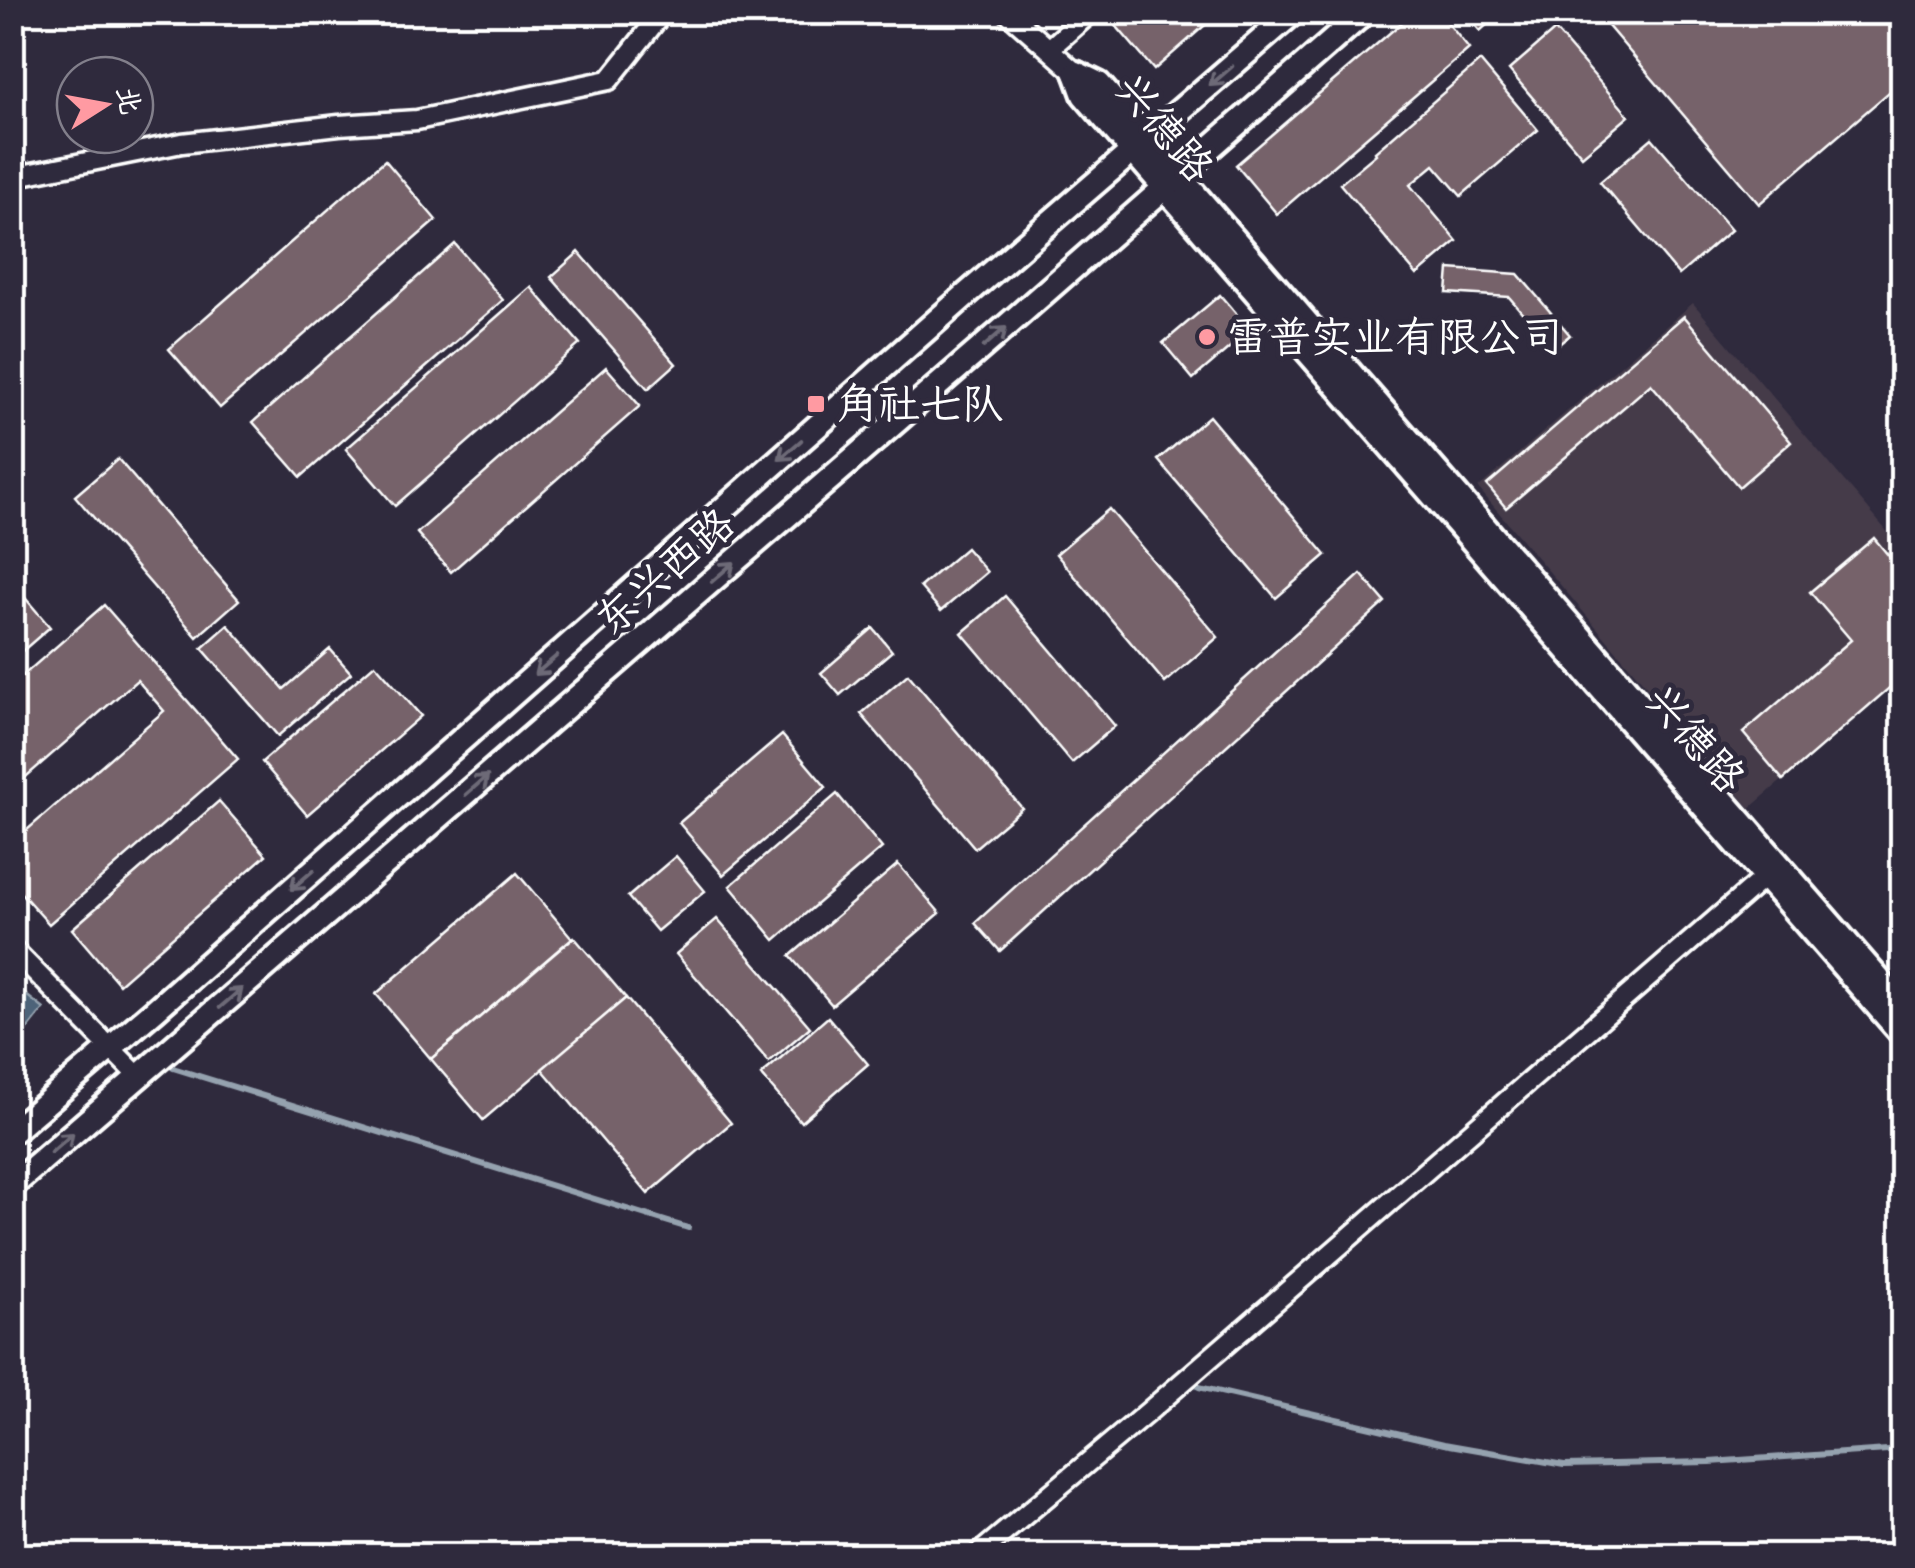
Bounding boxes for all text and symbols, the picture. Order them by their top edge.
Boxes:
north arrow [55,55,155,155]
street label: 兴德路 [1103,63,1225,193]
one-way arrow [1209,65,1234,88]
text: 北 [109,83,149,117]
place label: 雷普实业有限公司 [1227,311,1563,364]
one-way arrow [982,325,1007,348]
marker: 雷普实业有限公司 [1196,326,1218,348]
place label: 角社七队 [836,378,1004,431]
marker: 角社七队 [805,393,827,415]
one-way arrow [778,438,803,461]
street label: 东兴西路 [584,497,746,647]
one-way arrow [710,561,735,584]
one-way arrow [534,653,559,676]
street label: 兴德路 [1634,674,1756,804]
one-way arrow [464,774,489,797]
one-way arrow [290,868,316,890]
one-way arrow [218,987,244,1009]
one-way arrow [49,1133,75,1155]

